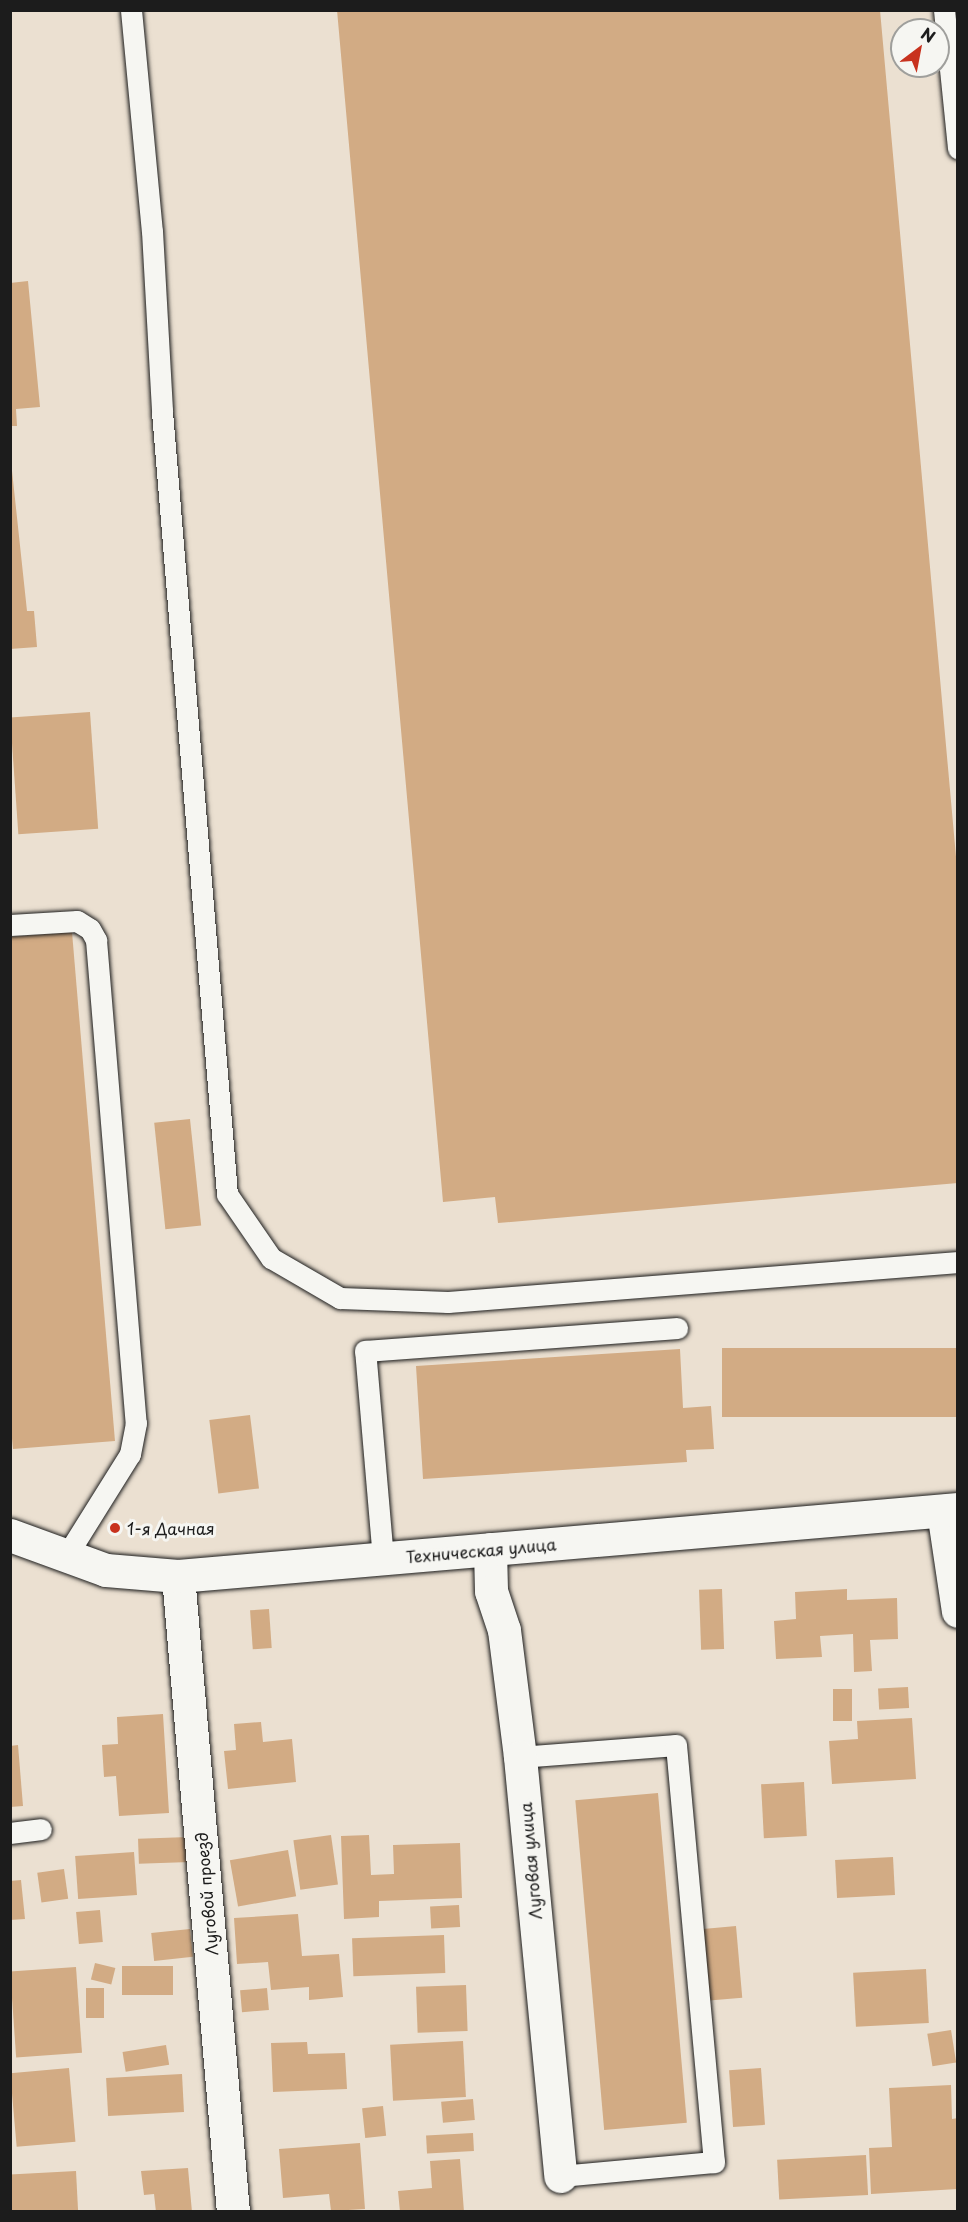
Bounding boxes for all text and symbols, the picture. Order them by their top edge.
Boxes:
north arrow [890,18,950,78]
text: N [917,21,940,48]
place label: 1-я Дачная [127,1518,215,1538]
marker: 1-я Дачная [108,1521,122,1535]
street label: Техническая улица [405,1534,557,1566]
street label: Луговая улица [515,1801,545,1921]
street label: Луговой проезд [191,1832,221,1956]

